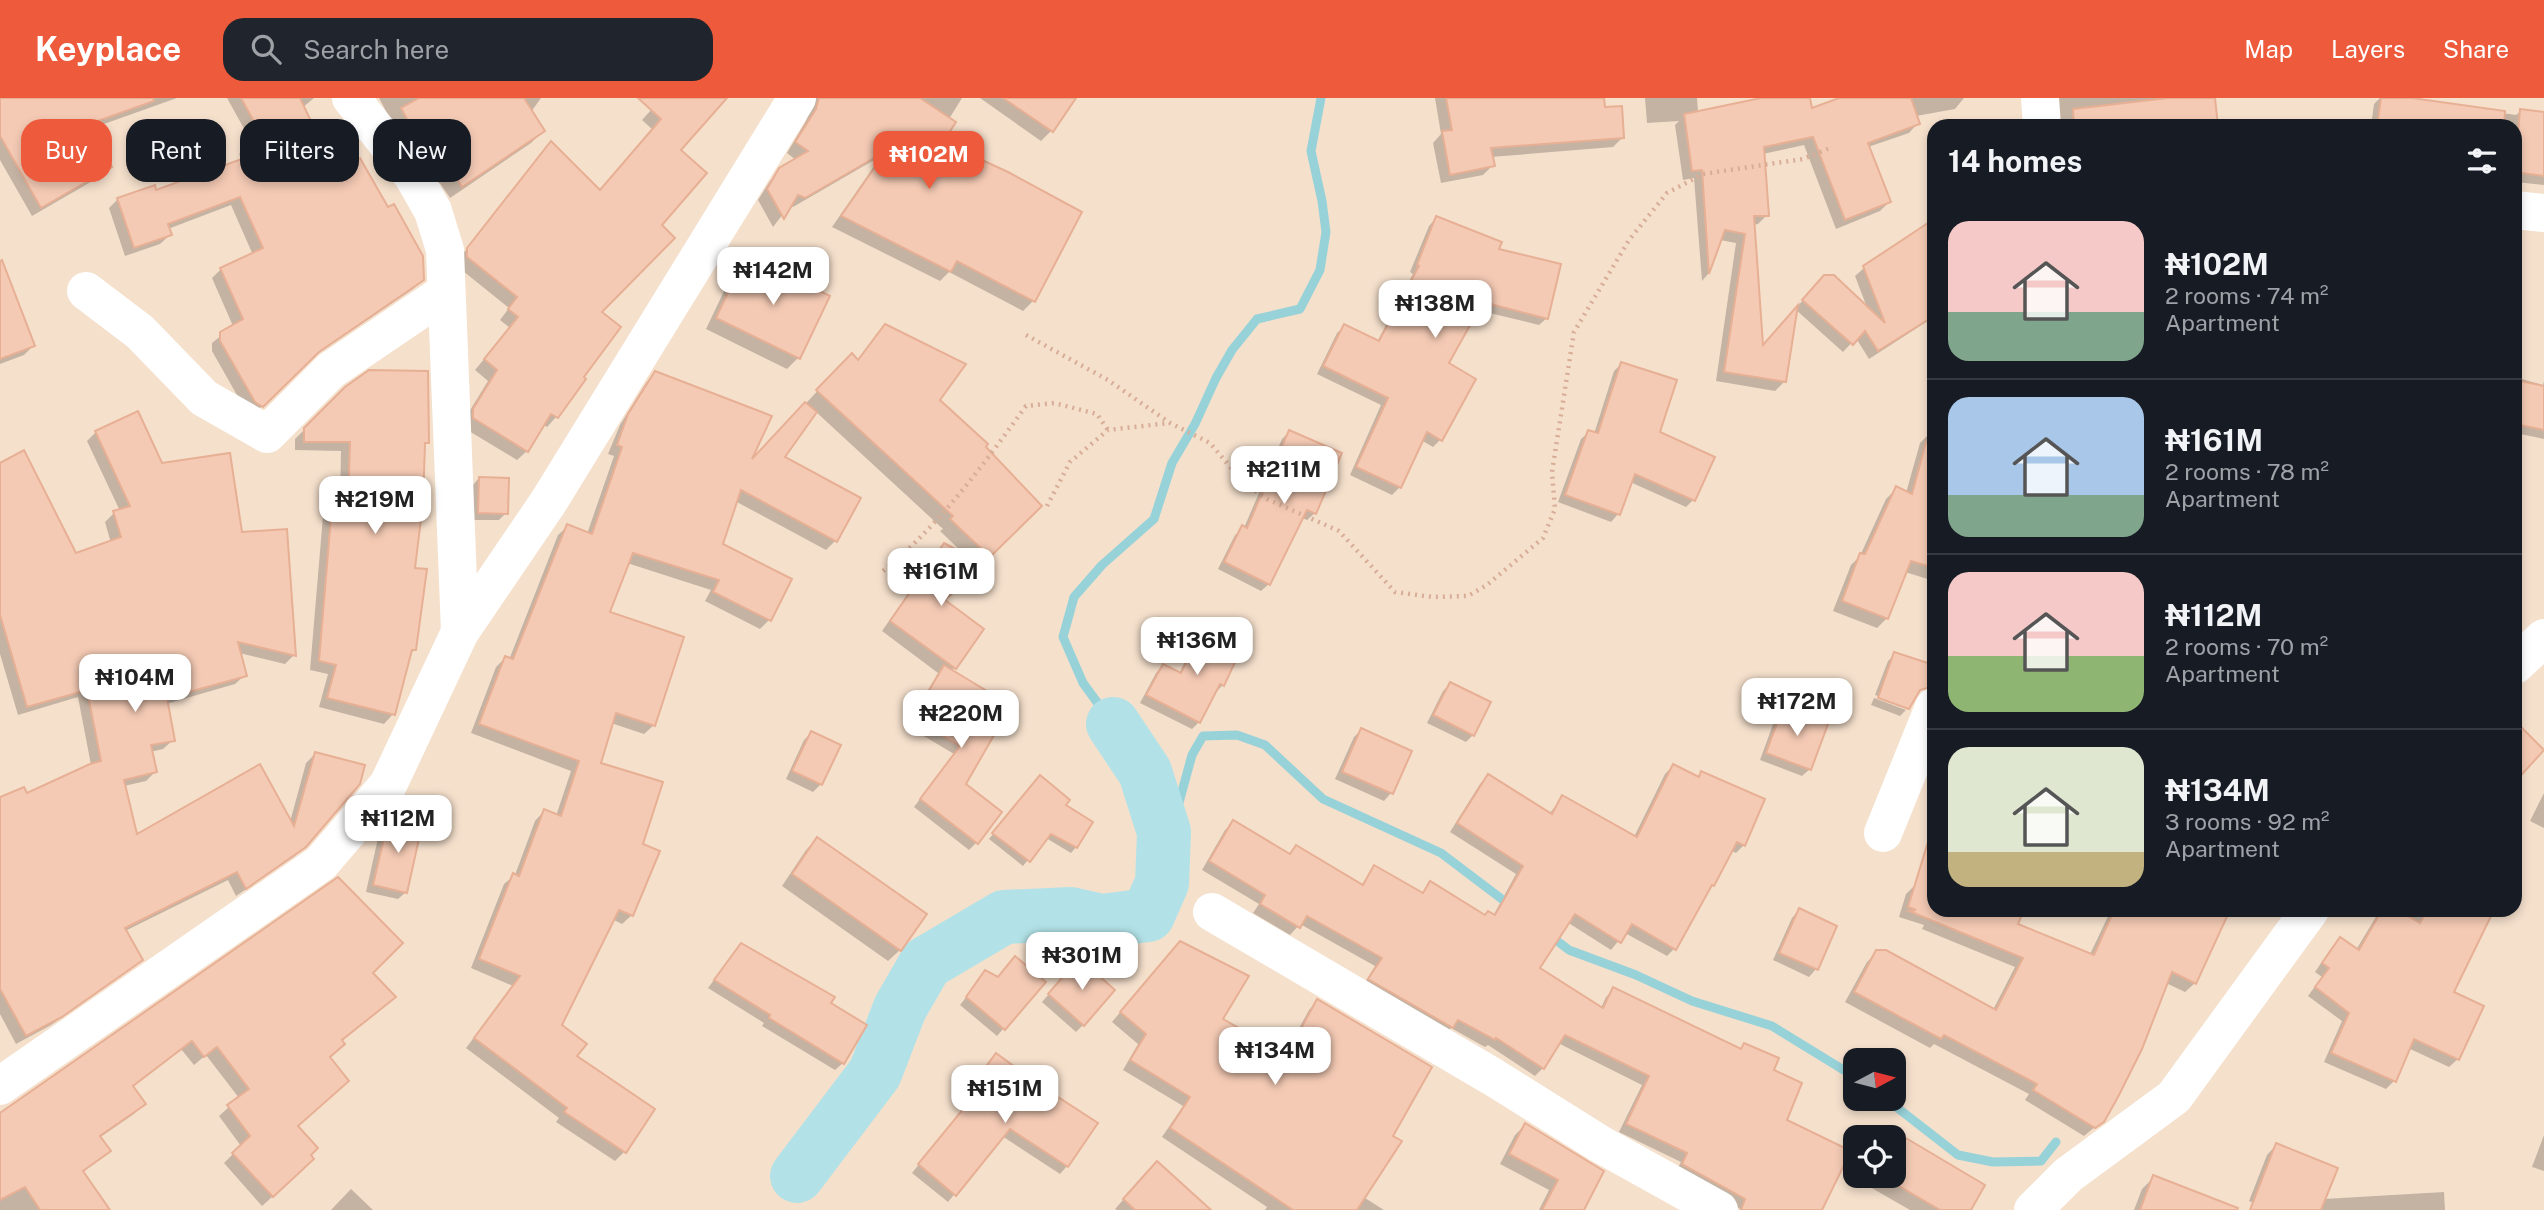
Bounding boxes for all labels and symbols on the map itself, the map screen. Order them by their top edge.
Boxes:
pin: ₦102M [880,132,978,191]
pin: ₦142M [724,248,822,307]
pin: ₦138M [1386,280,1484,340]
pin: ₦211M [1235,446,1333,506]
pin: ₦219M [326,476,424,536]
pin: ₦161M [892,548,990,608]
pin: ₦136M [1148,618,1246,677]
pin: ₦104M [86,654,184,714]
pin: ₦172M [1748,678,1846,738]
pin: ₦220M [912,690,1010,750]
pin: ₦112M [349,796,447,855]
pin: ₦301M [1033,932,1131,992]
pin: ₦134M [1226,1028,1324,1087]
north arrow [1843,1048,1906,1111]
pin: ₦151M [956,1066,1054,1125]

